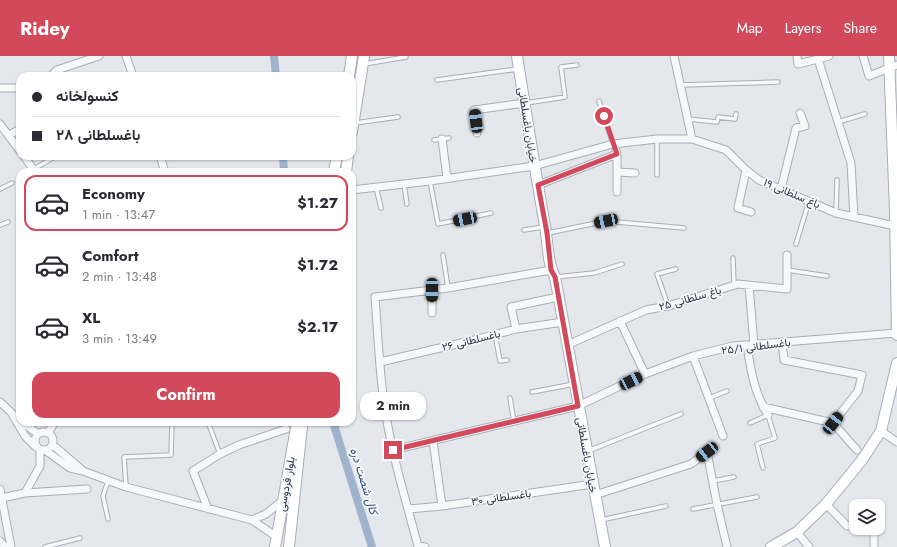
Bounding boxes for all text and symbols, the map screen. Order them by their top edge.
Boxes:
text: Ridey [20,15,70,42]
text: Map [737,18,763,38]
text: Layers [785,18,821,38]
text: Share [843,18,877,38]
text: کنسولخانه [56,85,119,107]
street label: خیابان باغسلطانی [514,86,542,164]
route start [595,107,613,125]
car [469,108,483,134]
text: باغسلطانی ۲۸ [56,124,140,146]
street label: باغ سلطانی ۱۹ [761,174,823,212]
text: Economy [82,183,145,205]
icon: car [34,185,70,221]
text: $1.27 [297,192,338,214]
text: 1 min · 13:47 [82,205,155,224]
car [452,211,478,227]
car [593,213,619,229]
text: Comfort [82,245,139,267]
icon: car [34,247,70,283]
text: $1.72 [297,254,338,276]
text: 2 min · 13:48 [82,267,157,286]
car [426,278,438,302]
street label: باغ سلطانی ۲۵ [657,281,723,315]
text: XL [82,307,100,329]
icon: car [34,309,70,345]
text: $2.17 [297,316,338,338]
street label: باغسلطانی ۲۶ [440,325,502,355]
text: 3 min · 13:49 [82,329,157,348]
street label: باغسلطانی ۲۵/۱ [720,334,792,358]
car [618,370,644,392]
button: Confirm [32,372,340,418]
callout: 2 min [360,392,426,420]
text: 2 min [376,396,410,415]
car [821,410,845,436]
street label: خیابان باغسلطانی [572,416,602,494]
car [694,440,720,464]
route end [384,441,402,459]
water label: کال شصت دره [345,445,383,519]
street label: بلوار فردوسی [273,455,299,513]
street label: باغسلطانی ۳۰ [470,485,532,509]
map controls [849,499,885,535]
button: layers [849,499,885,535]

